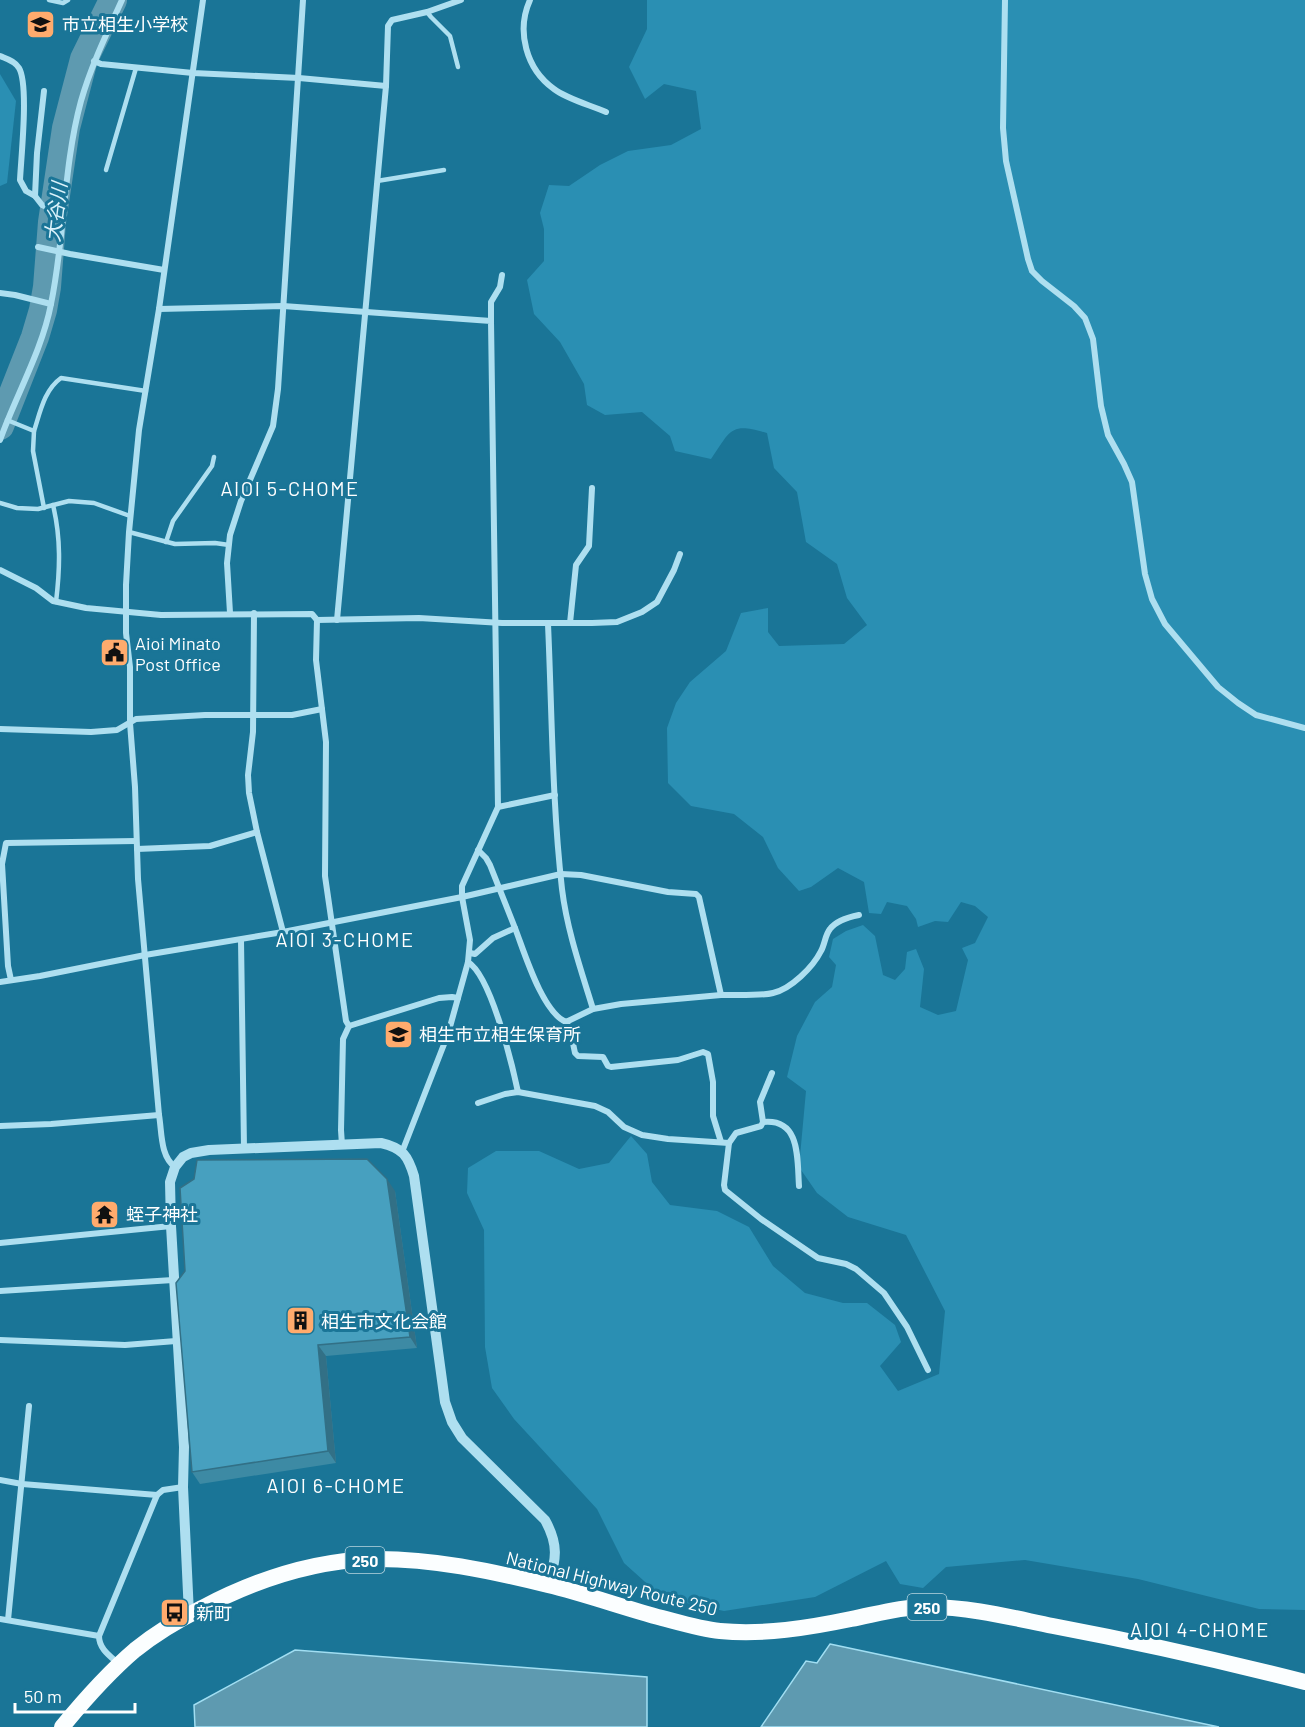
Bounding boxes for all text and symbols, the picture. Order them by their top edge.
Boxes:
school or university icon: 市立相生小学校 [25,8,57,40]
place label: 市立相生小学校 [62,13,188,35]
water label: 大谷川 [39,179,71,243]
district label: AIOI 5-CHOME [220,476,360,500]
place label: Aioi Minato Post Office [135,632,221,675]
public building icon: Aioi Minato Post Office [98,637,130,669]
district label: AIOI 3-CHOME [275,927,415,951]
school or university icon: 相生市立相生保育所 [382,1018,414,1050]
place label: 相生市立相生保育所 [419,1023,581,1045]
temple icon: 蛭子神社 [89,1198,121,1230]
place label: 蛭子神社 [126,1203,198,1225]
building icon: 相生市文化会館 [284,1305,316,1337]
place label: 相生市文化会館 [321,1310,447,1332]
district label: AIOI 6-CHOME [266,1473,406,1497]
street label: National Highway Route 250 [504,1546,720,1620]
road number: 250 [346,1547,385,1573]
road number: 250 [908,1594,946,1620]
bus stop icon: 新町 [159,1597,191,1629]
place label: 新町 [196,1602,232,1624]
district label: AIOI 4-CHOME [1130,1617,1270,1641]
scale bar [15,1676,135,1714]
text: 50 m [24,1685,62,1707]

